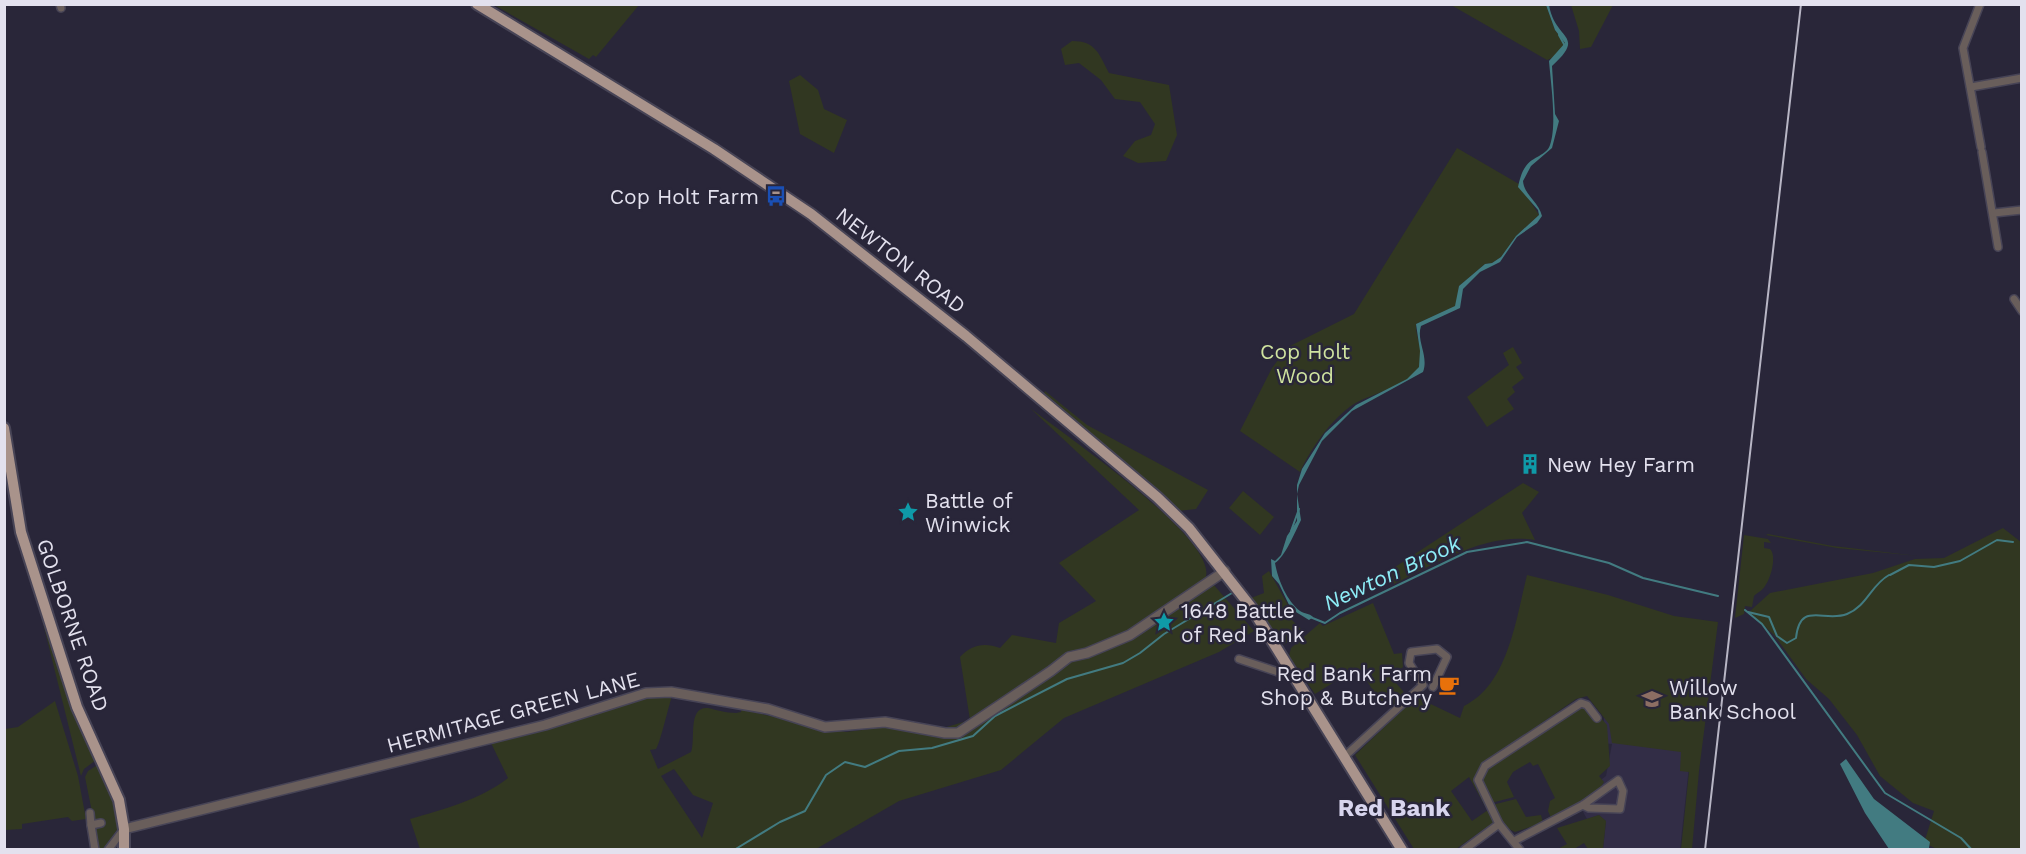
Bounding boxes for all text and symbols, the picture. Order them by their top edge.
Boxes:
place label: Cop Holt Farm [610,184,759,209]
bus stop icon: Cop Holt Farm [764,184,788,208]
street label: NEWTON ROAD [831,202,971,318]
park label: Cop Holt Wood [1260,339,1350,388]
building icon: New Hey Farm [1518,452,1542,476]
place label: New Hey Farm [1547,452,1695,477]
place label: Battle of Winwick [925,488,1013,537]
place icon: Battle of Winwick [896,500,920,524]
water label: Newton Brook [1319,530,1465,616]
street label: GOLBORNE ROAD [32,535,114,715]
place label: 1648 Battle of Red Bank [1181,598,1305,647]
place icon: 1648 Battle of Red Bank [1152,610,1176,634]
place label: Red Bank Farm Shop & Butchery [1261,661,1432,710]
street label: HERMITAGE GREEN LANE [384,666,642,758]
cafe icon: Red Bank Farm Shop & Butchery [1437,673,1461,697]
place label: Willow Bank School [1669,675,1797,724]
school or university icon: Willow Bank School [1640,687,1664,711]
district label: Red Bank [1338,794,1450,822]

